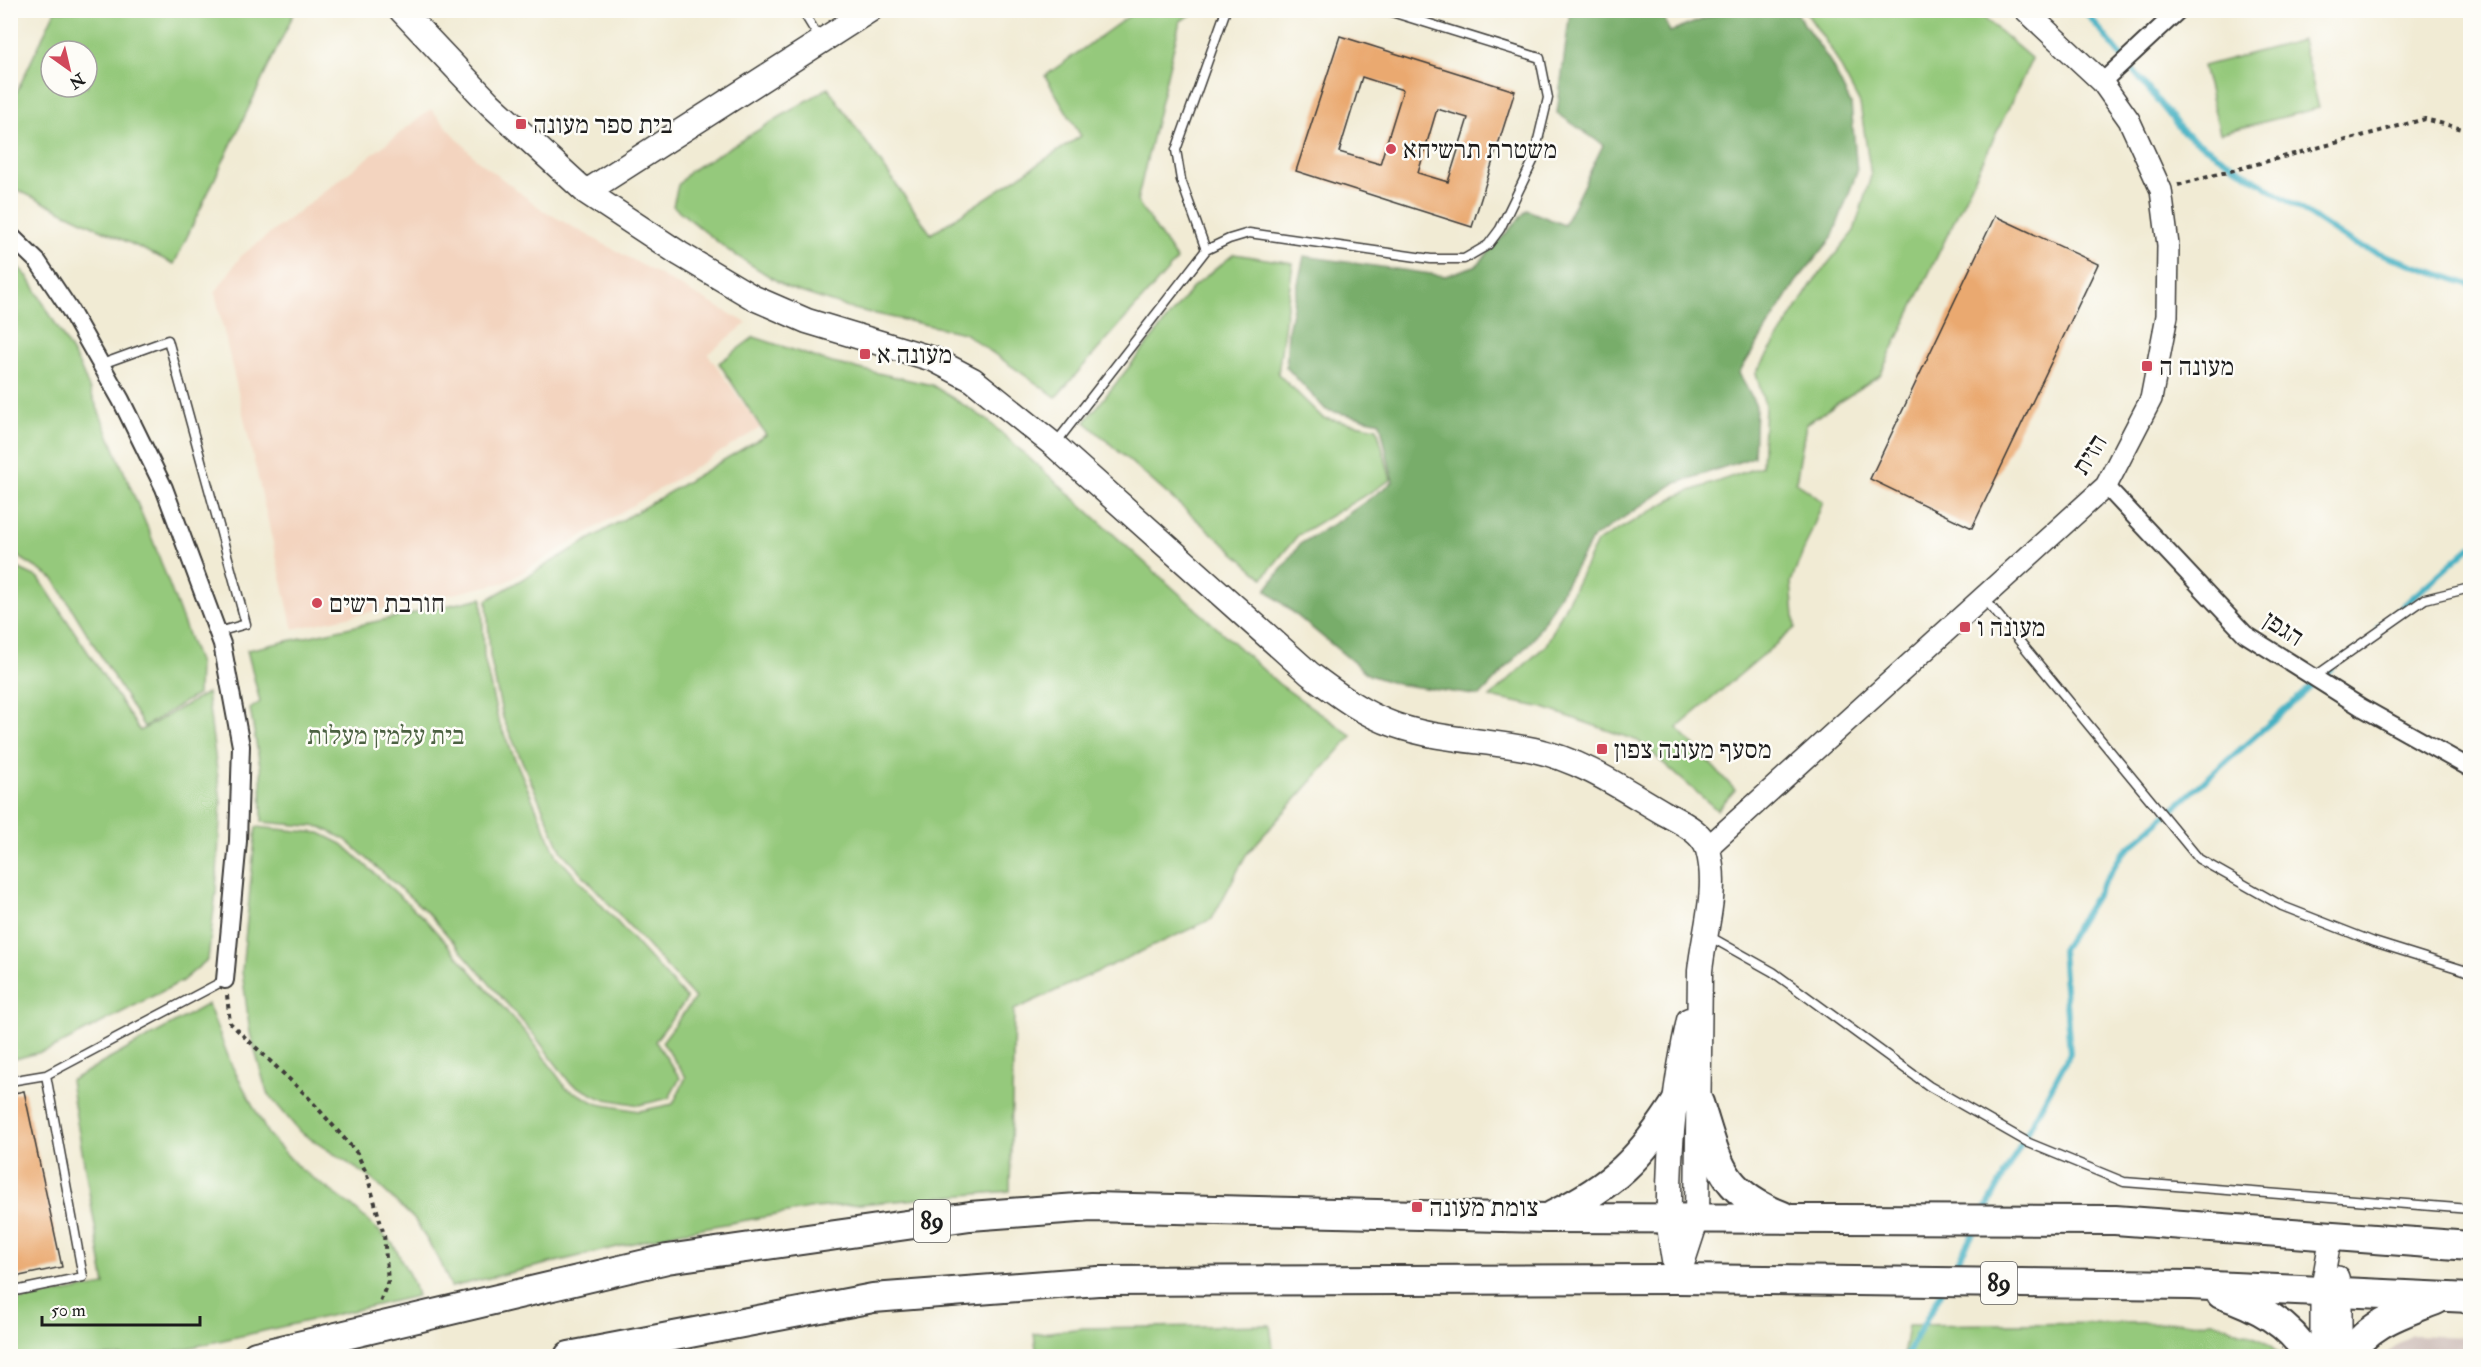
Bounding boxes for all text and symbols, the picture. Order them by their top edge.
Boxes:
north arrow [39,39,99,99]
text: N [65,68,89,93]
place label: בית ספר מעונה [533,109,673,141]
marker: בית ספר מעונה [514,117,528,131]
place label: משטרת תרשיחא [1403,134,1557,166]
marker: משטרת תרשיחא [1384,142,1398,156]
place label: מעונה א [877,339,952,371]
marker: מעונה א [858,347,872,361]
place label: מעונה ה [2159,351,2234,383]
marker: מעונה ה [2140,359,2154,373]
street label: הזית [2065,428,2115,481]
place label: חורבת רשים [329,588,445,620]
marker: חורבת רשים [310,596,324,610]
street label: הגפן [2257,604,2310,654]
place label: מעונה ו [1977,612,2046,644]
marker: מעונה ו [1958,620,1972,634]
park label: בית עלמין מעלות [307,720,465,752]
place label: מסעף מעונה צפון [1614,734,1772,766]
marker: מסעף מעונה צפון [1595,742,1609,756]
place label: צומת מעונה [1429,1192,1539,1224]
road number: 89 [914,1200,950,1242]
marker: צומת מעונה [1410,1200,1424,1214]
road number: 89 [1981,1262,2017,1304]
scale bar [42,1289,200,1327]
text: 50 m [51,1299,86,1322]

